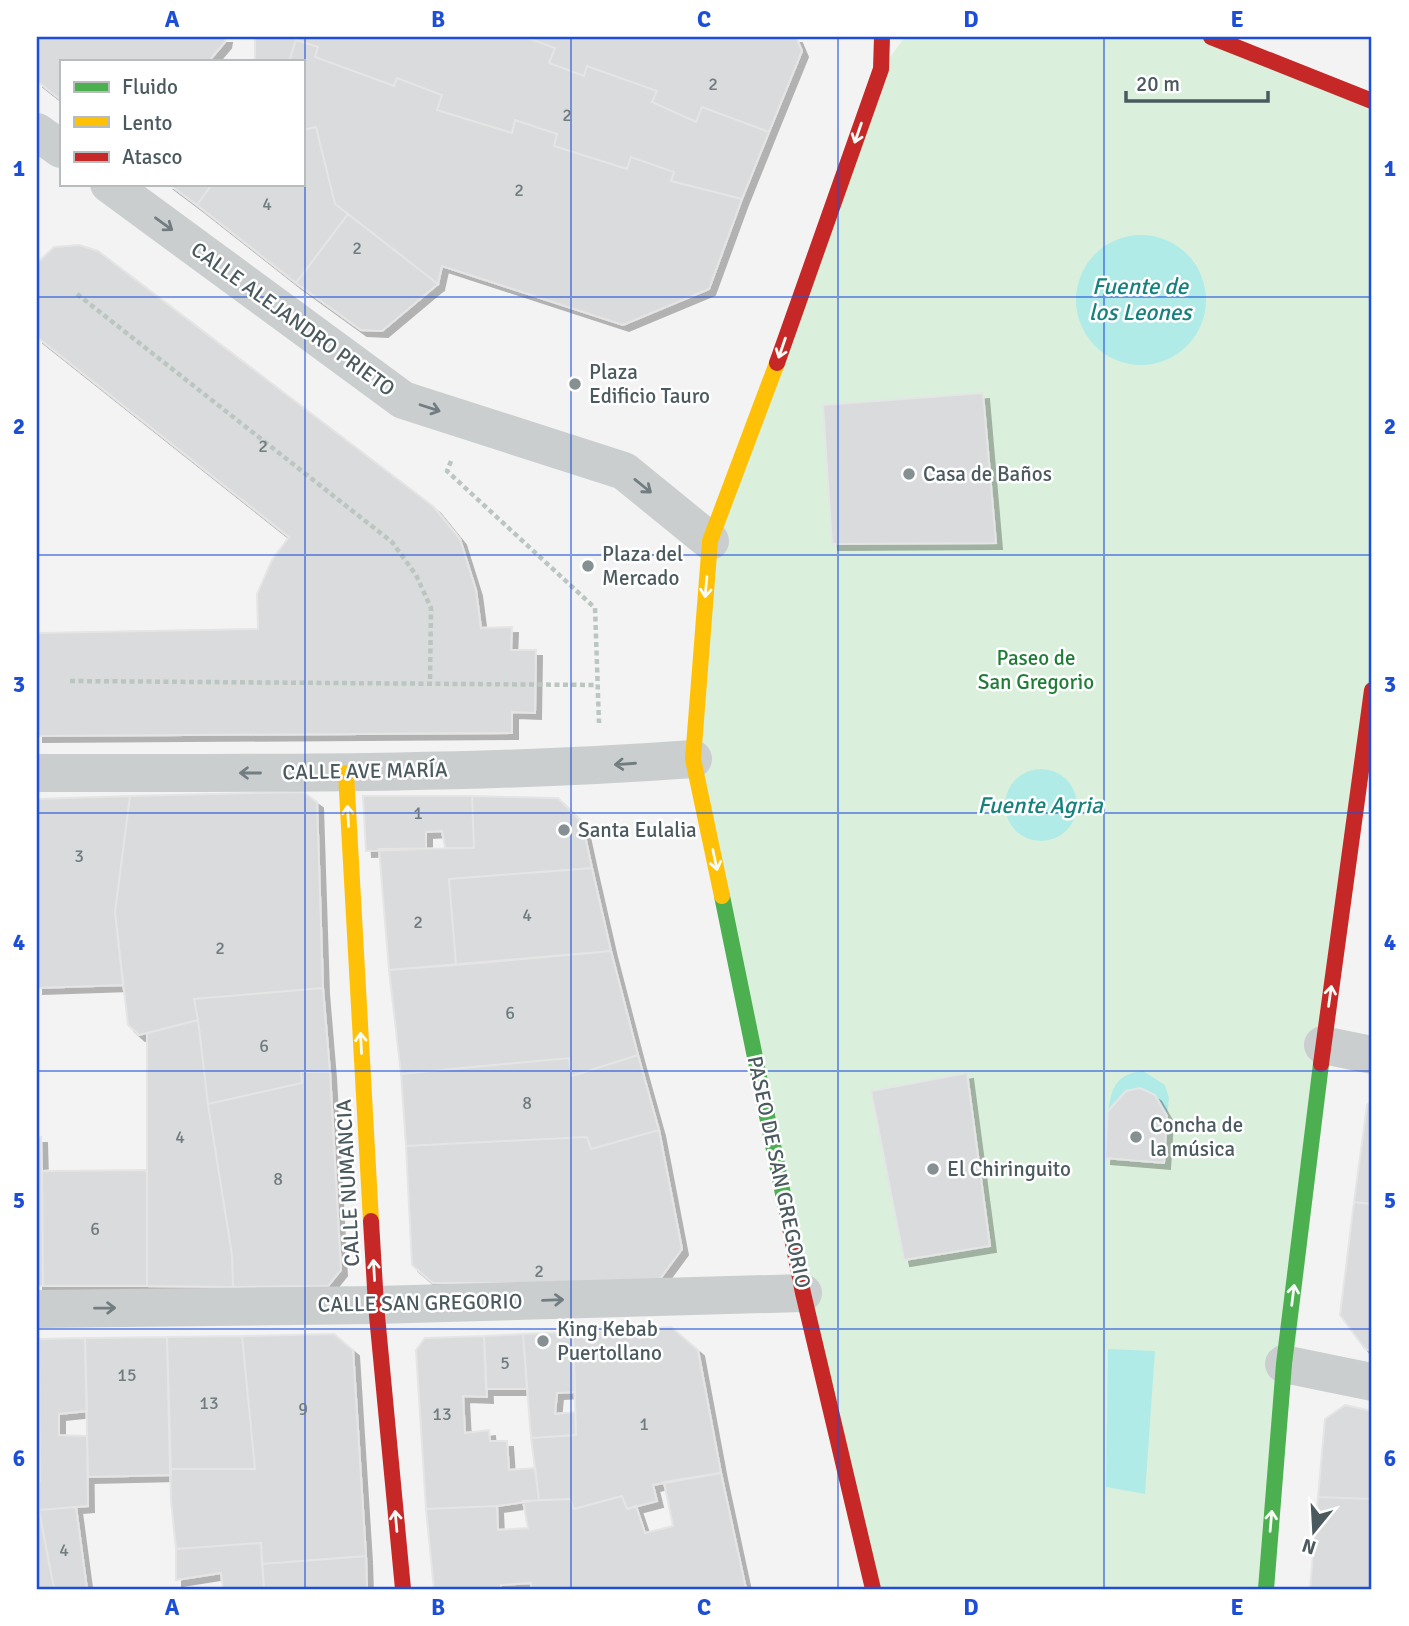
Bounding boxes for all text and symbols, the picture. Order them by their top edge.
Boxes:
text: A [165,5,180,34]
text: B [431,5,445,34]
text: C [697,5,711,34]
text: D [963,5,979,34]
text: E [1230,5,1244,34]
legend [60,60,304,186]
scale bar [1126,60,1267,104]
text: 20 m [1136,71,1180,97]
house number: 2 [708,73,718,95]
text: Fluido [122,74,178,100]
house number: 2 [562,104,572,126]
text: Lento [122,110,172,136]
one-way arrow [851,122,863,144]
text: Atasco [122,144,182,170]
text: 1 [13,154,25,183]
text: 1 [1384,154,1396,183]
house number: 2 [514,179,524,201]
house number: 4 [262,193,272,215]
one-way arrow [154,217,173,231]
street label: CALLE ALEJANDRO PRIETO [186,236,400,402]
house number: 2 [352,237,362,259]
water label: Fuente de los Leones [1089,272,1193,327]
one-way arrow [775,336,787,358]
place label: Plaza Edificio Tauro [589,359,710,409]
marker: Plaza Edificio Tauro [567,376,583,392]
one-way arrow [419,403,441,416]
text: 2 [13,412,25,441]
text: 2 [1384,412,1396,441]
house number: 2 [258,435,268,457]
place label: Casa de Baños [923,461,1052,487]
marker: Casa de Baños [901,466,917,482]
one-way arrow [633,479,651,494]
place label: Plaza del Mercado [602,541,683,591]
marker: Plaza del Mercado [580,558,596,574]
one-way arrow [699,575,712,597]
park label: Paseo de San Gregorio [978,645,1094,695]
text: 3 [13,670,25,699]
text: 3 [1384,670,1396,699]
street label: CALLE AVE MARÍA [282,757,448,785]
one-way arrow [614,758,636,771]
one-way arrow [239,766,262,780]
water label: Fuente Agria [977,791,1104,820]
house number: 1 [413,802,423,824]
one-way arrow [342,805,355,828]
place label: Santa Eulalia [578,817,697,843]
marker: Santa Eulalia [556,822,572,838]
house number: 3 [74,845,84,867]
one-way arrow [708,848,722,871]
house number: 4 [522,904,532,926]
house number: 2 [413,911,423,933]
text: 4 [13,928,25,957]
text: 4 [1384,928,1396,957]
house number: 2 [215,937,225,959]
one-way arrow [1324,985,1337,1008]
house number: 6 [505,1002,515,1024]
one-way arrow [354,1032,367,1055]
house number: 6 [259,1035,269,1057]
street label: PASEO DE SAN GREGORIO [742,1054,816,1290]
house number: 8 [522,1092,532,1114]
street label: CALLE NUMANCIA [331,1099,365,1267]
place label: Concha de la música [1150,1112,1243,1162]
house number: 4 [175,1126,185,1148]
marker: Concha de la música [1128,1129,1144,1145]
place label: El Chiringuito [947,1156,1071,1182]
marker: El Chiringuito [925,1161,941,1177]
house number: 8 [273,1168,283,1190]
text: 5 [13,1186,25,1215]
text: 5 [1384,1186,1396,1215]
house number: 6 [90,1218,100,1240]
one-way arrow [367,1260,380,1282]
house number: 2 [534,1260,544,1282]
one-way arrow [1286,1284,1299,1307]
street label: CALLE SAN GREGORIO [317,1288,523,1318]
one-way arrow [541,1293,564,1307]
one-way arrow [93,1301,116,1315]
place label: King Kebab Puertollano [557,1316,662,1366]
marker: King Kebab Puertollano [535,1333,551,1349]
house number: 5 [500,1352,510,1374]
house number: 15 [117,1364,137,1386]
house number: 13 [199,1392,219,1414]
house number: 9 [298,1398,308,1420]
house number: 13 [432,1403,452,1425]
house number: 1 [639,1413,649,1435]
text: 6 [13,1444,25,1473]
text: 6 [1384,1444,1396,1473]
north arrow [1280,1496,1350,1566]
one-way arrow [389,1510,402,1533]
one-way arrow [1265,1510,1278,1533]
text: N [1299,1533,1319,1560]
house number: 4 [59,1539,69,1561]
text: A [165,1593,180,1622]
text: B [431,1593,445,1622]
text: C [697,1593,711,1622]
text: D [963,1593,979,1622]
text: E [1230,1593,1244,1622]

